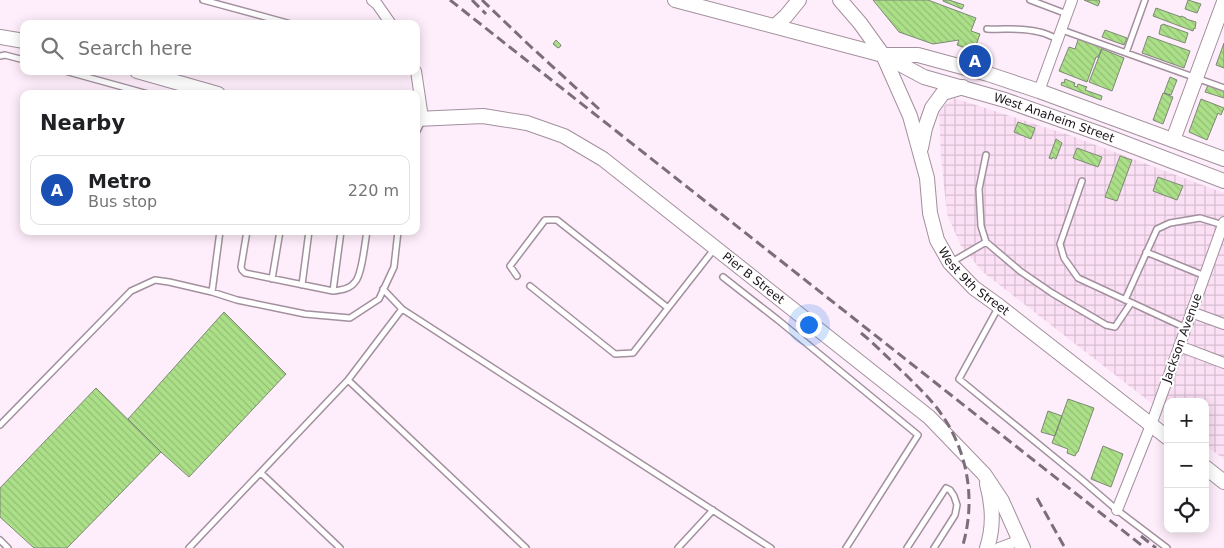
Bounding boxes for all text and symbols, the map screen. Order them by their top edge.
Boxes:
search box [20,20,420,75]
icon: search [38,34,66,62]
text: Search here [78,37,192,59]
pin: A [959,42,991,80]
street label: West Anaheim Street [992,90,1117,146]
text: Nearby [40,111,125,135]
text: Metro [88,170,151,192]
text: A [51,181,63,200]
text: 220 m [348,181,399,200]
text: Bus stop [88,192,157,211]
street label: West 9th Street [935,245,1012,318]
street label: Pier B Street [720,249,787,307]
street label: Jackson Avenue [1159,291,1205,386]
your location [796,312,822,338]
map controls [1164,398,1209,533]
button: + [1164,398,1209,443]
button: − [1164,443,1209,488]
button: locate [1164,488,1209,533]

